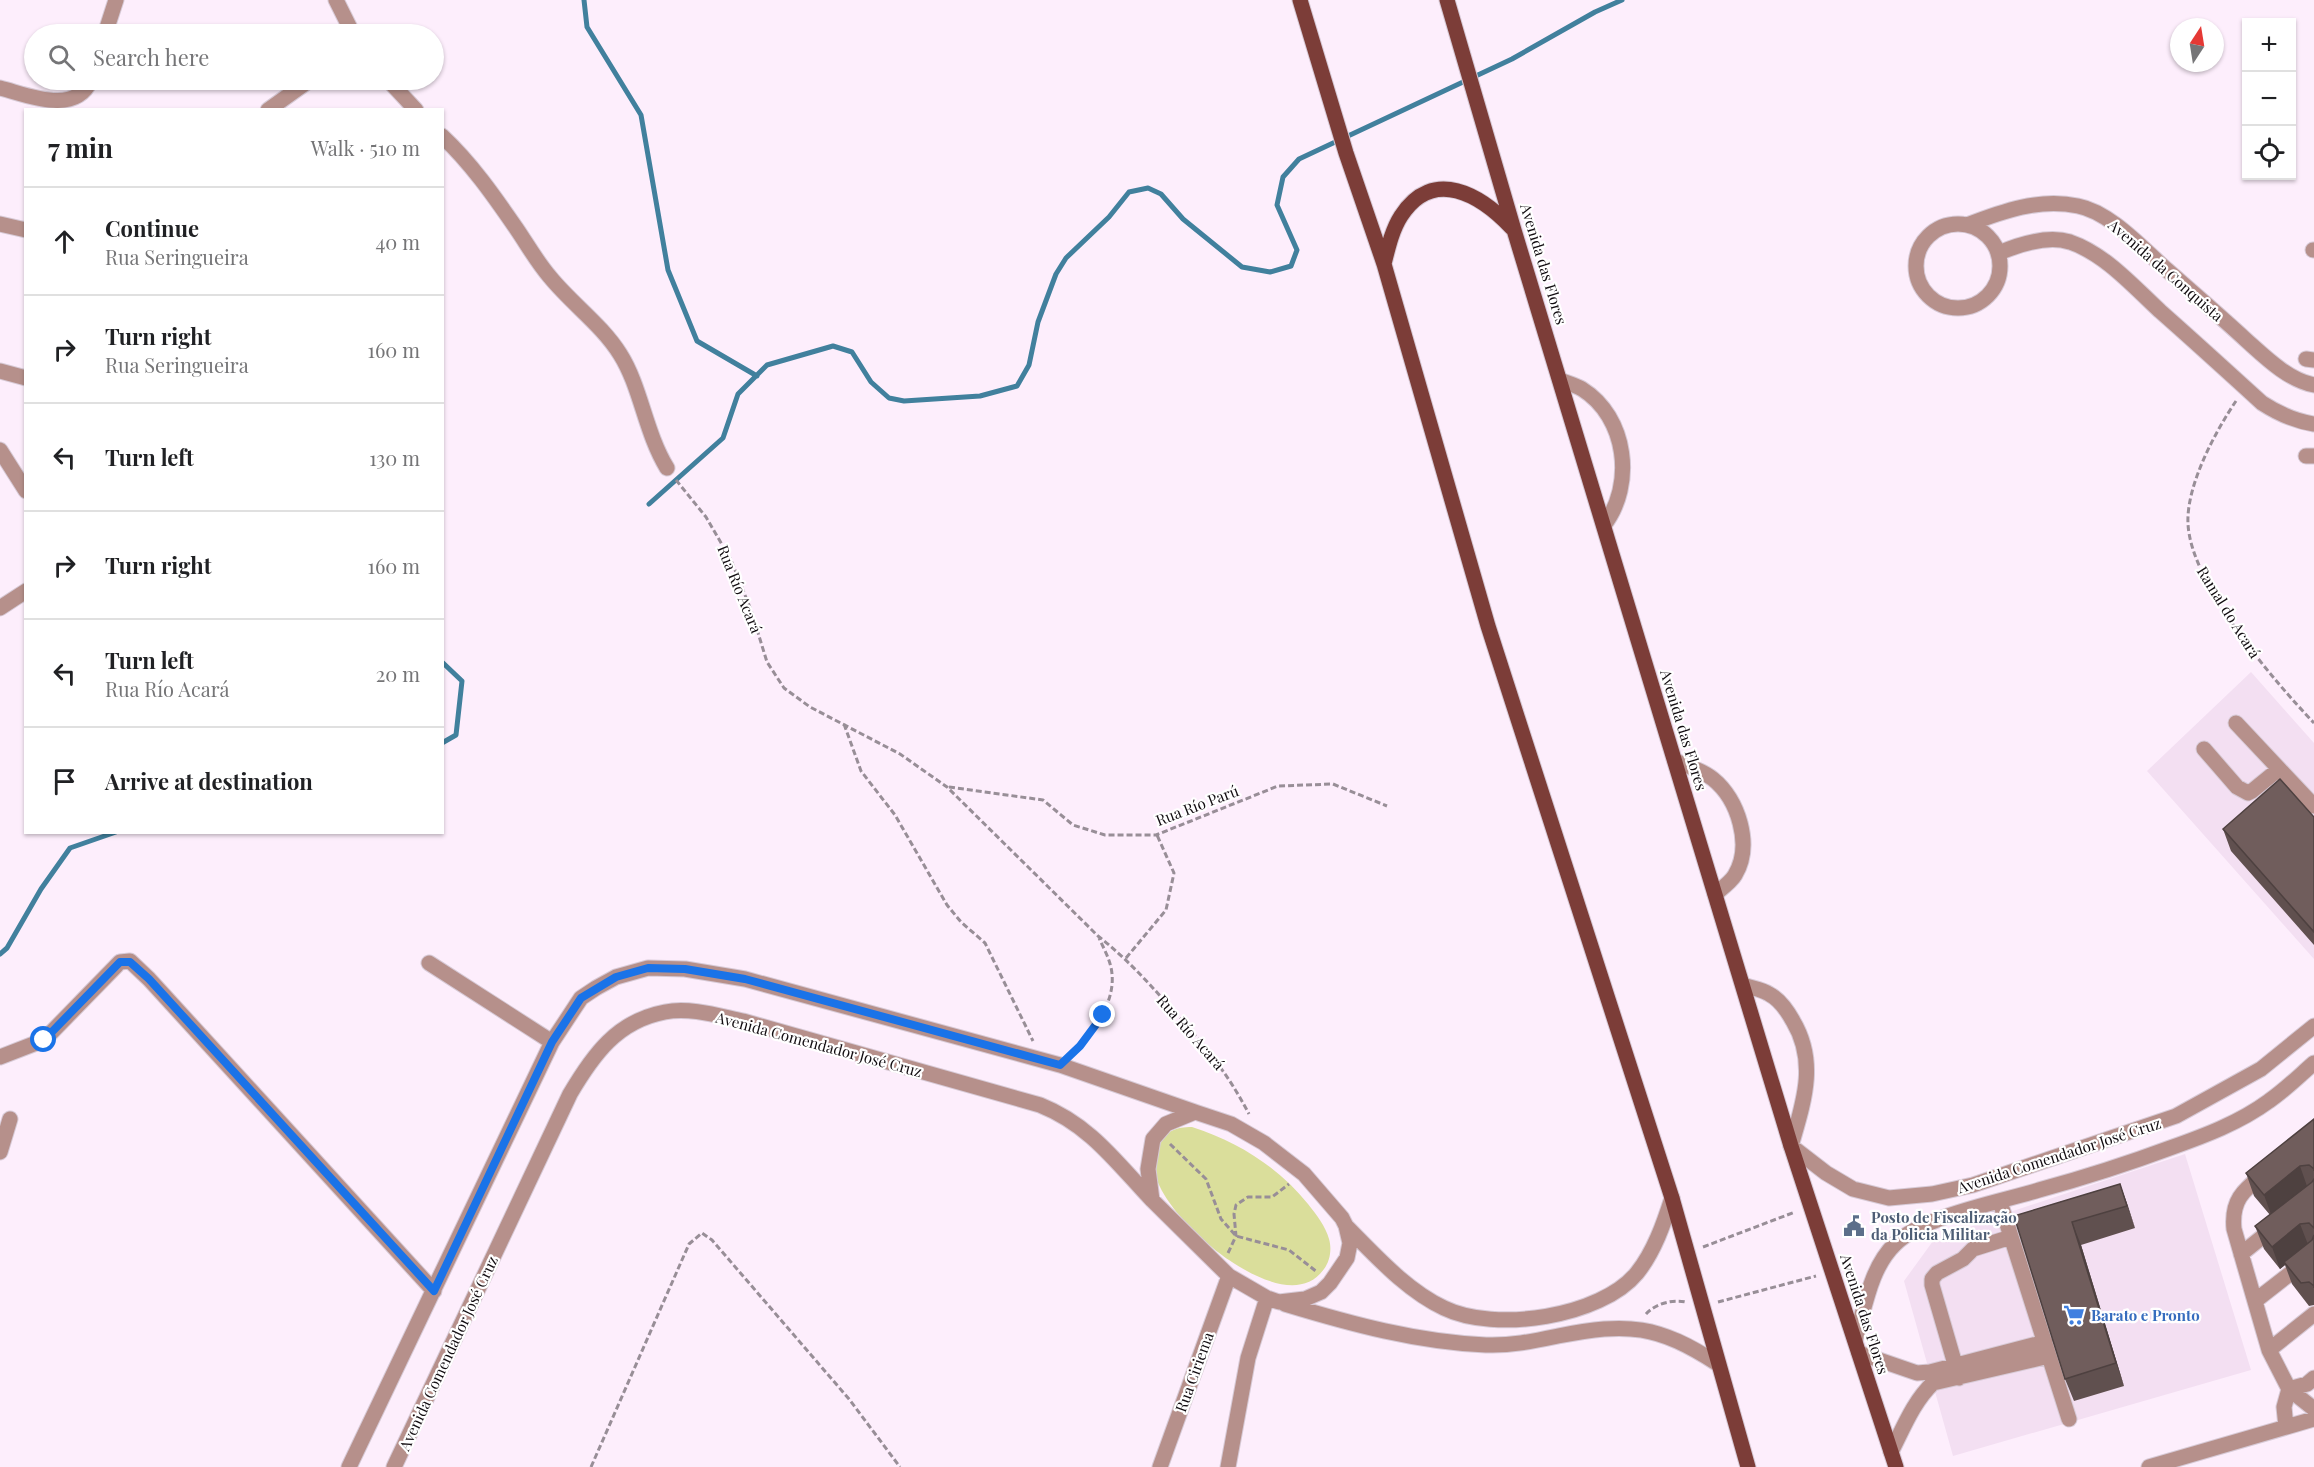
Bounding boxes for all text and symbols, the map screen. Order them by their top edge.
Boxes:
north arrow [2170,18,2224,72]
map controls [2242,18,2296,180]
button: + [2242,18,2296,72]
search box [24,24,444,90]
icon: search [45,41,78,74]
text: Search here [93,42,209,72]
button: − [2242,72,2296,126]
button: locate [2242,126,2296,180]
text: 7 min [48,130,113,165]
text: Walk · 510 m [311,134,420,161]
street label: Avenida das Flores [1516,200,1572,327]
text: Continue [105,213,199,243]
street label: Avenida da Conquista [2104,214,2228,326]
icon: ahead [48,225,81,258]
text: 40 m [375,228,420,255]
text: Rua Seringueira [105,243,249,270]
text: Turn right [105,321,211,351]
icon: right [48,333,81,366]
text: 160 m [368,336,420,363]
text: Rua Seringueira [105,351,249,378]
icon: left [48,441,81,474]
text: Turn left [105,442,194,472]
text: 130 m [369,444,420,471]
street label: Rua Río Acará [713,542,767,637]
icon: right [48,549,81,582]
text: Turn right [105,550,211,580]
text: 160 m [368,552,420,579]
street label: Ramal do Acará [2193,562,2265,662]
text: Turn left [105,645,194,675]
icon: left [48,657,81,690]
text: 20 m [376,660,420,687]
street label: Avenida das Flores [1656,666,1712,793]
text: Rua Río Acará [105,675,230,702]
icon: arrive [48,765,81,798]
text: Arrive at destination [105,766,313,796]
street label: Rua Río Parú [1153,780,1241,830]
street label: Rua Río Acará [1153,990,1230,1074]
route end [1089,1001,1115,1027]
street label: Avenida Comendador José Cruz [713,1007,924,1081]
route start [30,1026,56,1052]
street label: Avenida Comendador José Cruz [1954,1113,2163,1198]
place label: Posto de Fiscalização da Policia Militar [1871,1207,2017,1244]
public building icon: Posto de Fiscalização da Policia Militar [1842,1214,1866,1238]
street label: Avenida das Flores [1836,1250,1894,1377]
street label: Avenida Comendador José Cruz [394,1252,502,1455]
supermarket icon: Barato e Pronto [2062,1303,2086,1327]
place label: Barato e Pronto [2091,1305,2200,1325]
street label: Rua Ciriema [1170,1329,1218,1415]

